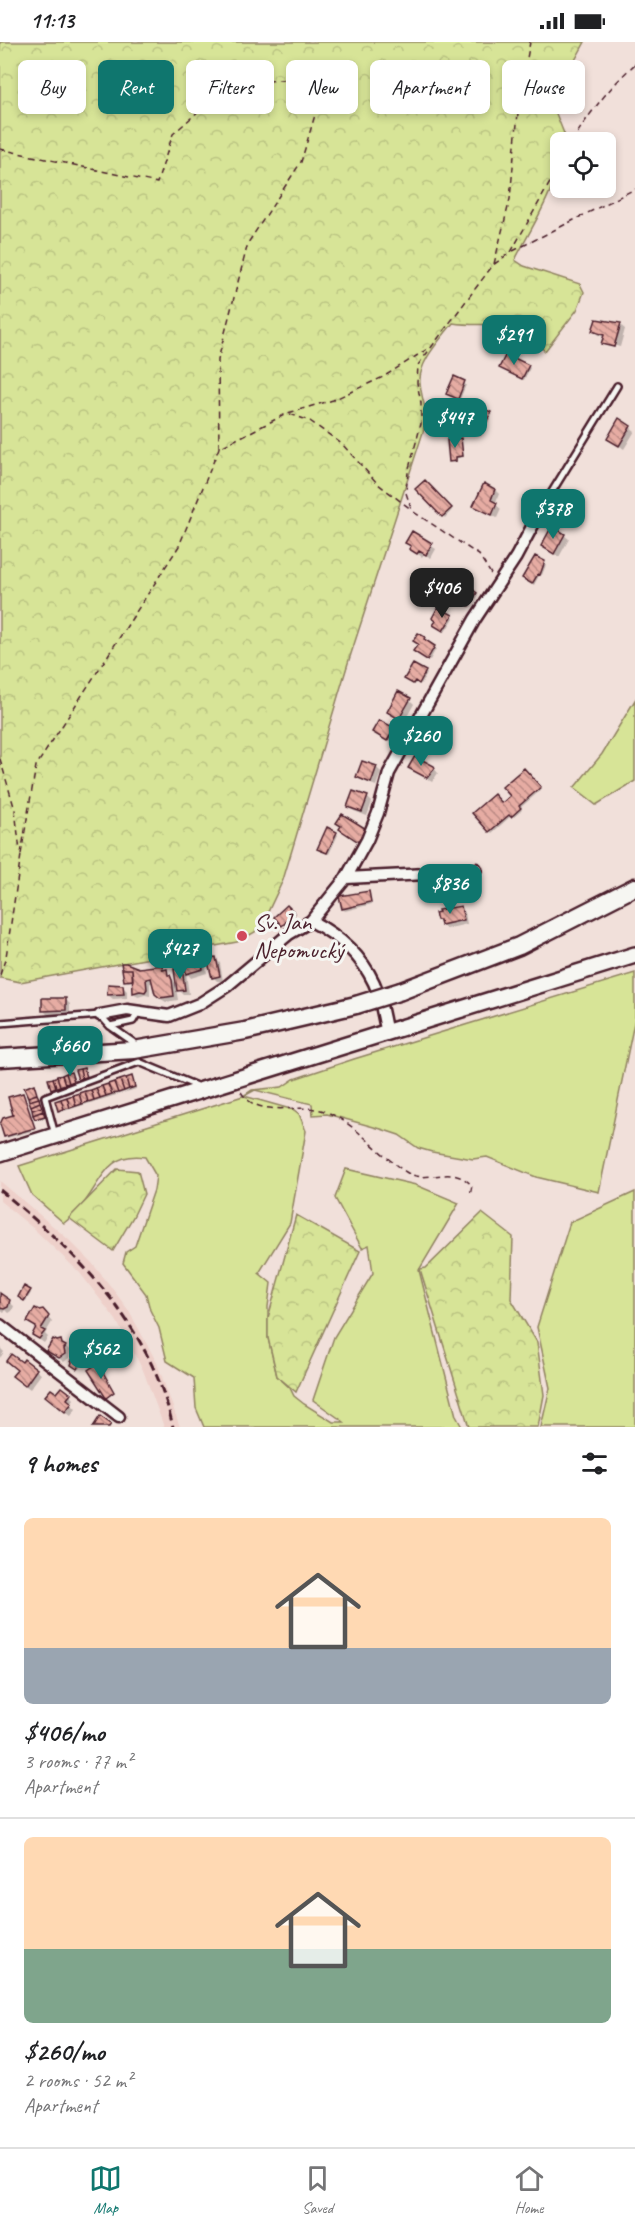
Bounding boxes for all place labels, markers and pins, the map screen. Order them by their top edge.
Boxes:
pin: $291 [478,315,550,366]
pin: $447 [419,398,491,449]
pin: $378 [517,489,589,540]
pin: $406 [406,568,478,619]
pin: $260 [385,716,457,767]
pin: $836 [414,864,486,915]
place label: Sv. Jan Nepomucký [254,907,346,965]
pin: $427 [144,929,216,980]
marker: Sv. Jan Nepomucký [235,929,249,943]
pin: $660 [34,1026,106,1077]
pin: $562 [65,1329,137,1380]

